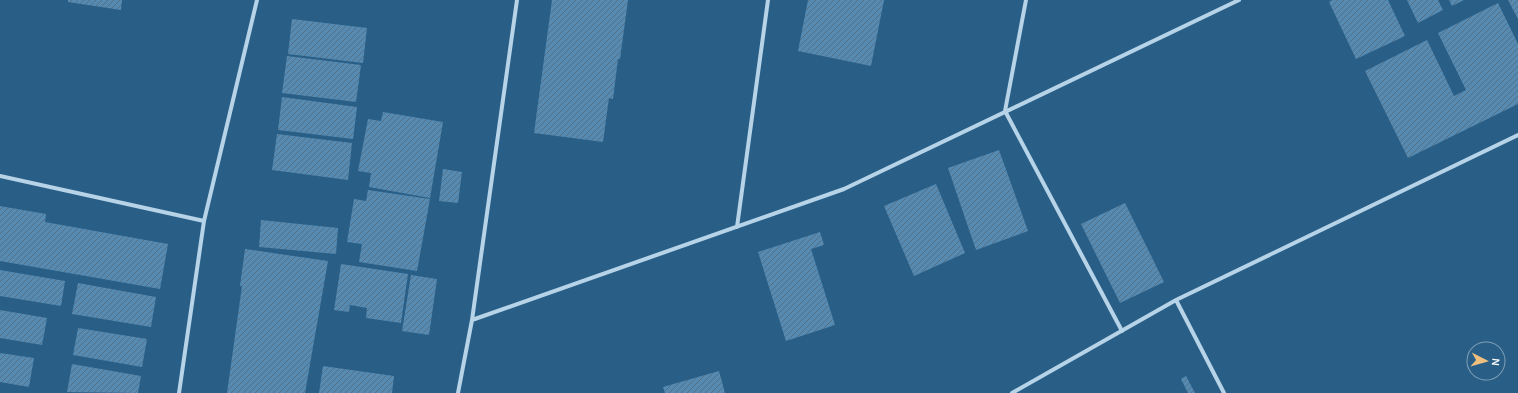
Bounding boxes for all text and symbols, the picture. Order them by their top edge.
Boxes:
north arrow [1466,341,1506,381]
text: N [1489,357,1502,367]

